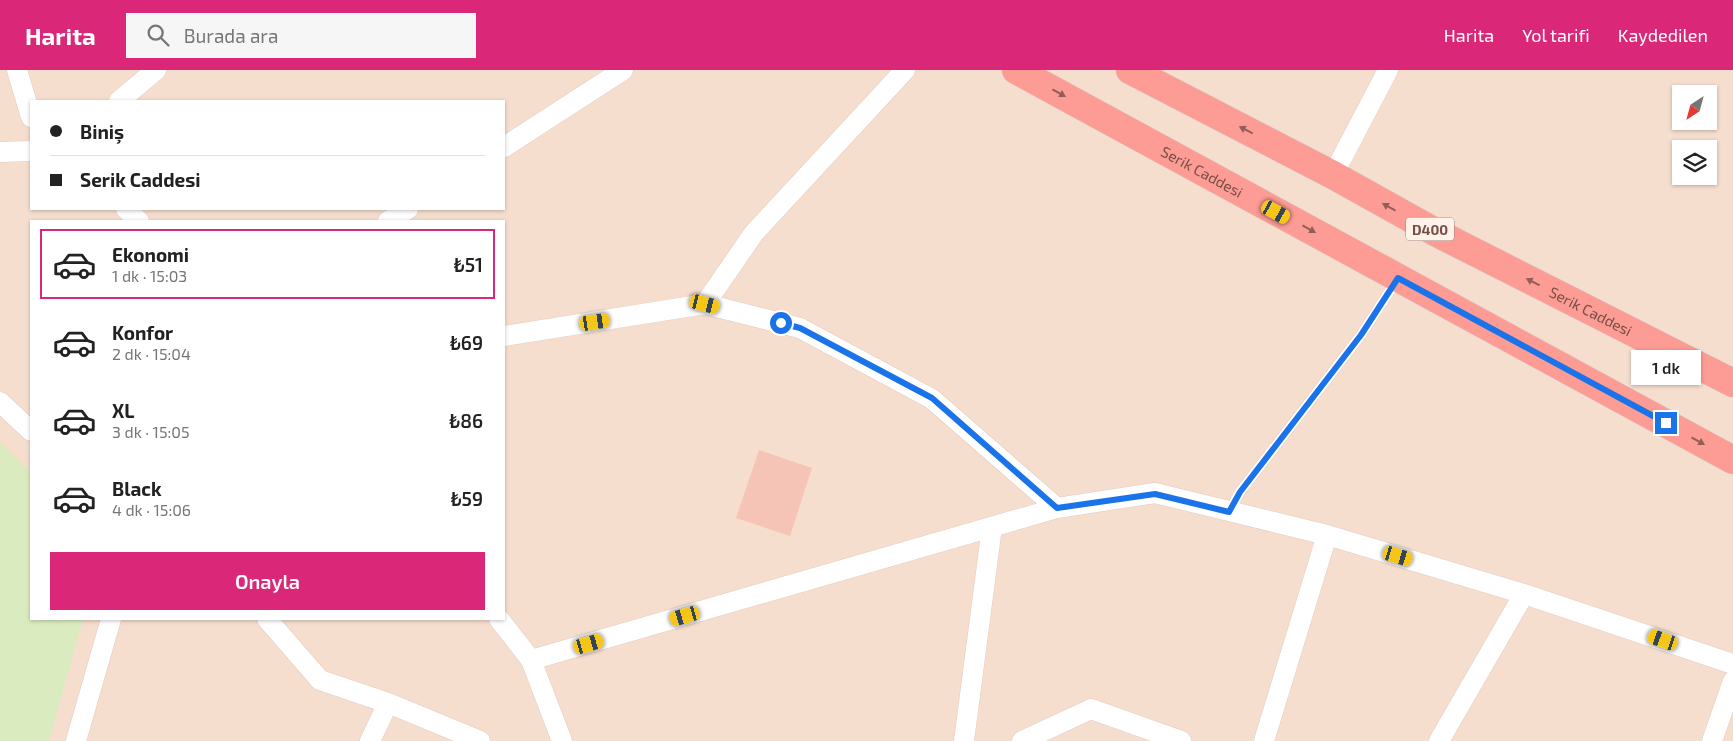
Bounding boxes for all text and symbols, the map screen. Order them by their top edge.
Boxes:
search box [126,13,476,58]
text: Harita [25,21,96,50]
icon: search [144,21,172,49]
text: Burada ara [184,24,278,47]
text: Harita [1444,24,1494,46]
text: Yol tarifi [1522,24,1590,46]
text: Kaydedilen [1618,24,1708,46]
north arrow [1672,85,1718,130]
map controls [1672,85,1717,185]
one-way arrow [1051,89,1066,97]
text: Biniş [80,120,124,143]
one-way arrow [1239,126,1253,134]
button: layers [1672,140,1717,185]
street label: Serik Caddesi [1158,142,1246,201]
text: Serik Caddesi [80,168,201,191]
car [1259,198,1292,226]
one-way arrow [1383,202,1396,211]
road number: D400 [1406,218,1454,240]
one-way arrow [1302,225,1316,234]
icon: car [52,242,97,287]
text: Ekonomi [112,243,189,266]
text: ₺51 [454,253,483,276]
text: 1 dk · 15:03 [112,266,187,285]
one-way arrow [1526,278,1540,286]
street label: Serik Caddesi [1546,282,1635,339]
car [688,293,721,315]
car [579,312,610,332]
route start [770,312,792,334]
icon: car [52,320,97,365]
text: Konfor [112,321,173,344]
text: ₺69 [450,331,483,354]
text: 2 dk · 15:04 [112,344,191,363]
callout: 1 dk [1631,350,1701,386]
text: 1 dk [1652,358,1680,377]
icon: car [52,398,97,443]
text: XL [112,399,134,422]
text: ₺86 [449,409,483,432]
route end [1655,412,1677,434]
text: 3 dk · 15:05 [112,422,189,441]
one-way arrow [1691,436,1704,445]
icon: car [52,476,97,521]
text: Black [112,477,162,500]
text: ₺59 [451,487,483,510]
text: 4 dk · 15:06 [112,500,191,519]
car [1381,544,1414,568]
button: Onayla [50,552,485,610]
car [668,605,701,627]
car [1646,628,1679,652]
car [572,633,605,655]

